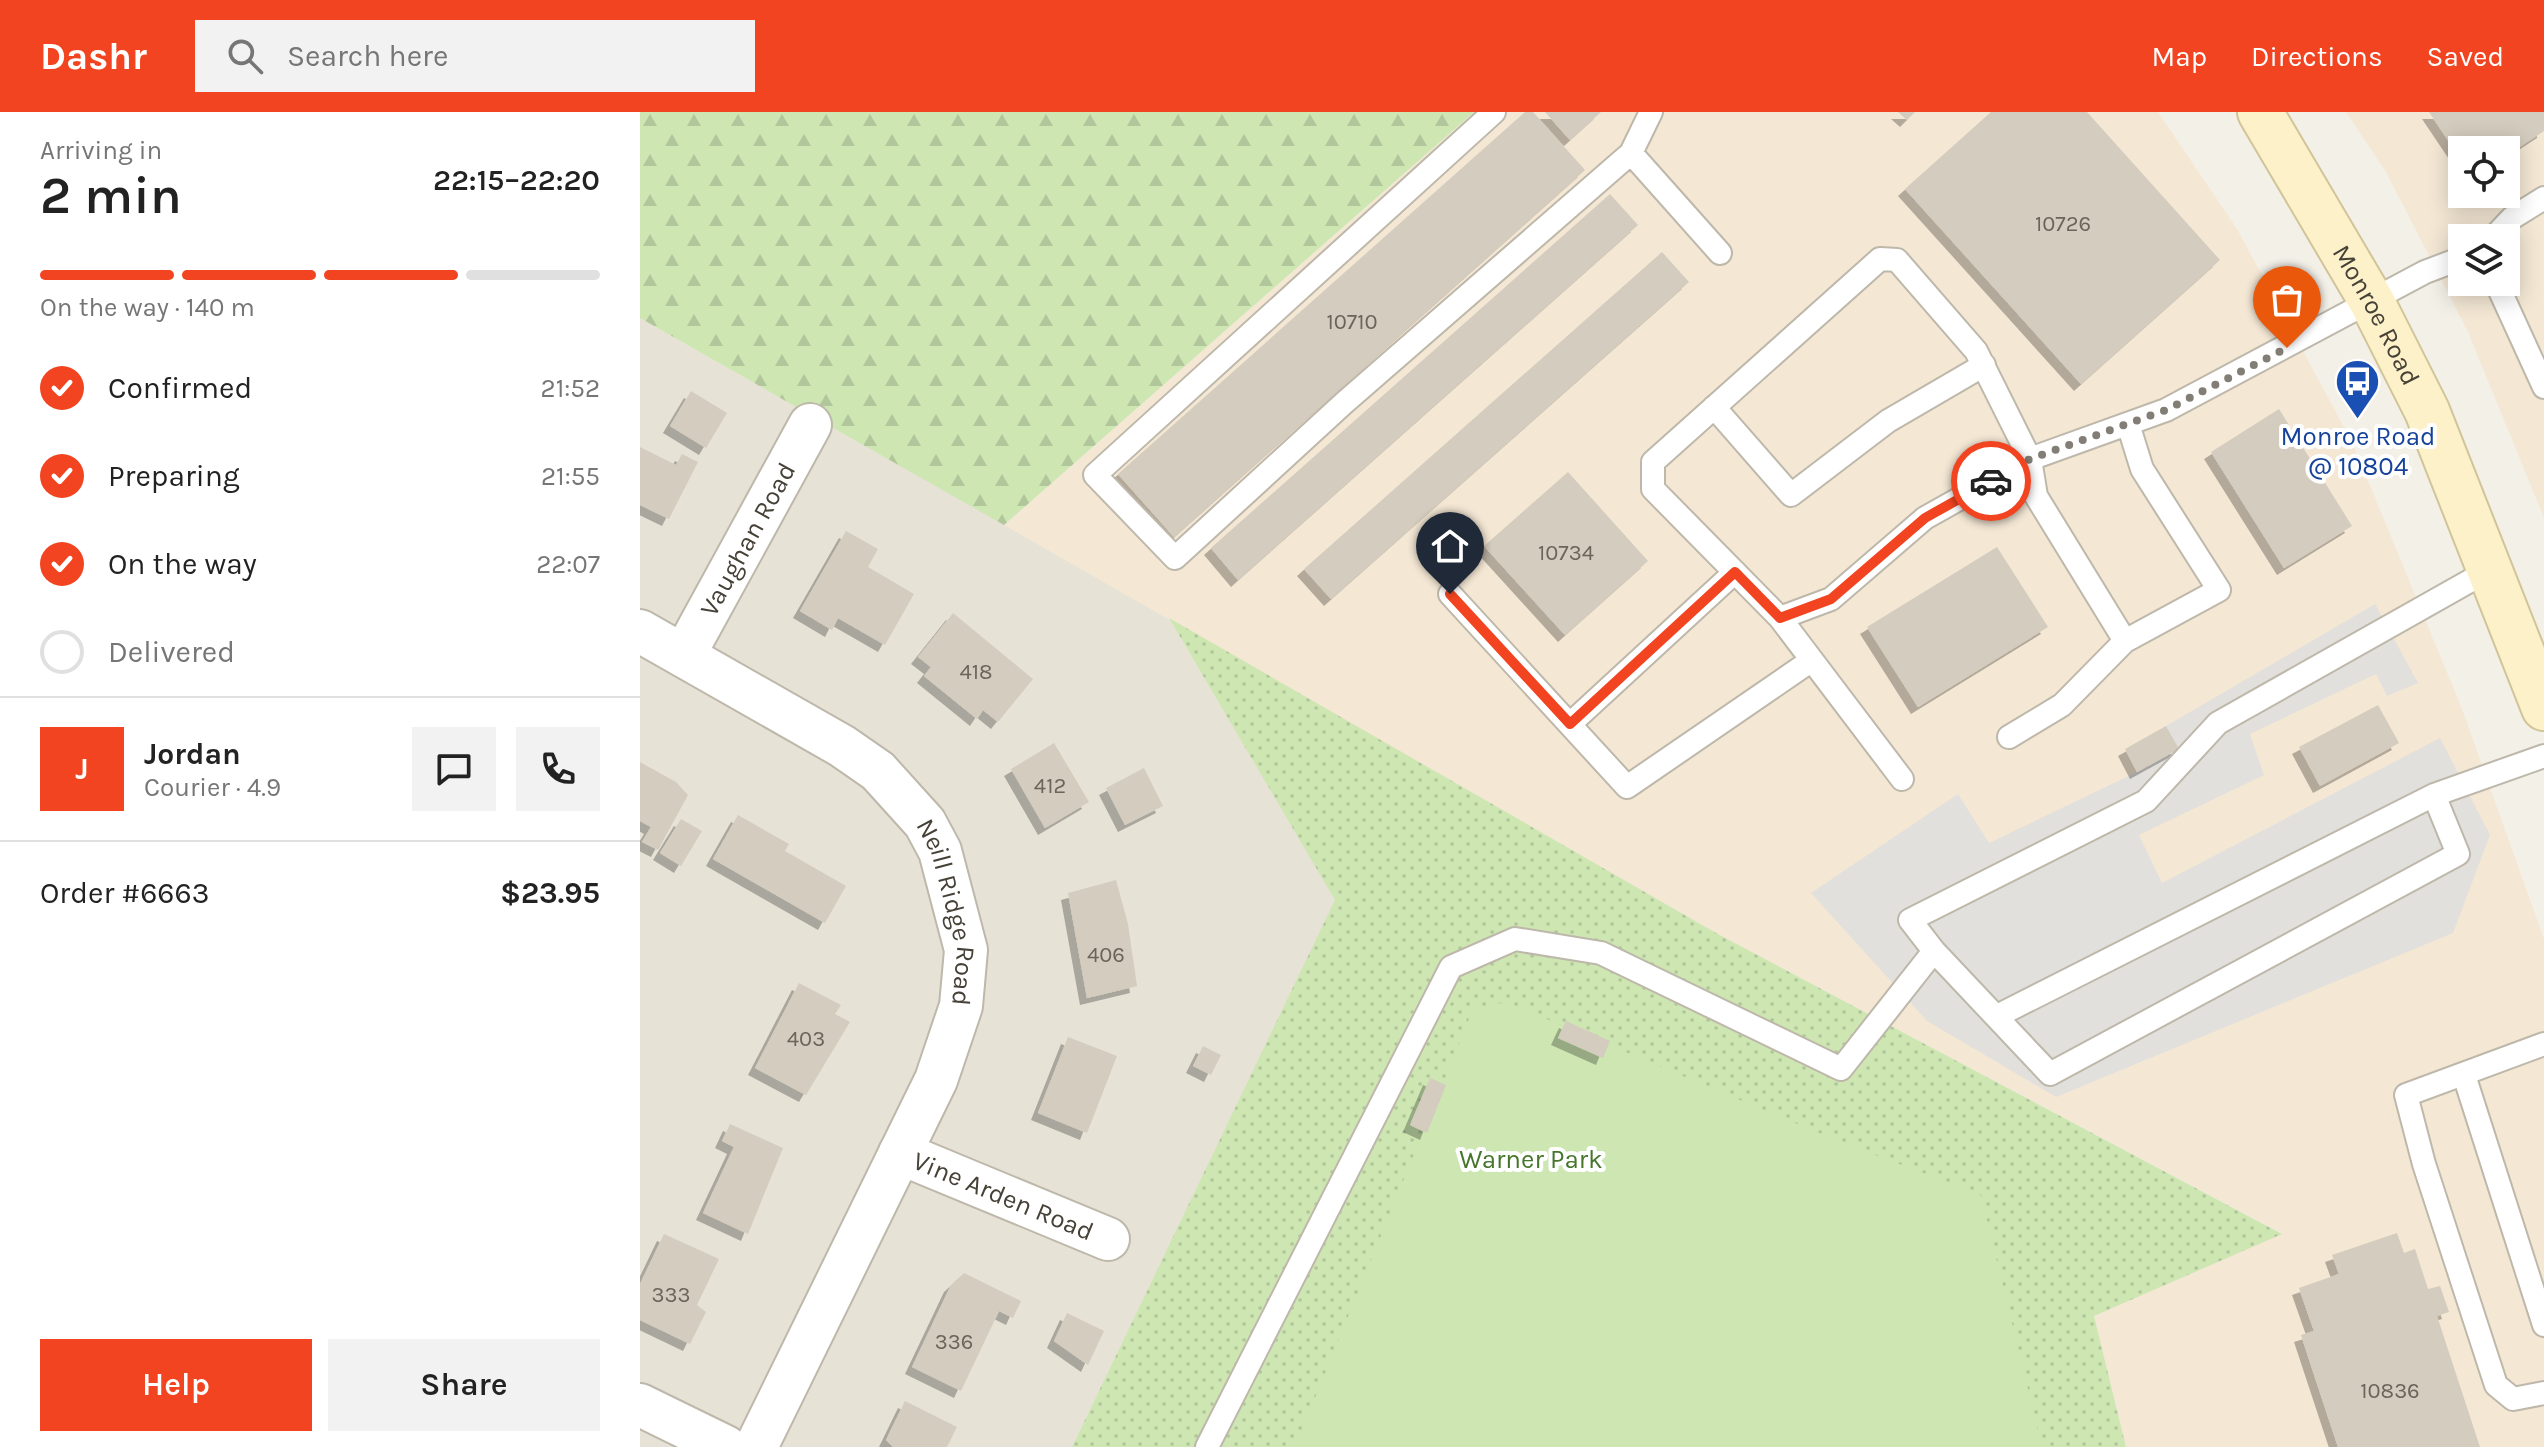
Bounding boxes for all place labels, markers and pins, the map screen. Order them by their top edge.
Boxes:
pin [2253,266,2321,348]
bus stop icon: Monroe Road @ 10804 [2334,357,2382,420]
place label: Monroe Road @ 10804 [2281,421,2435,482]
pin [1416,512,1484,594]

